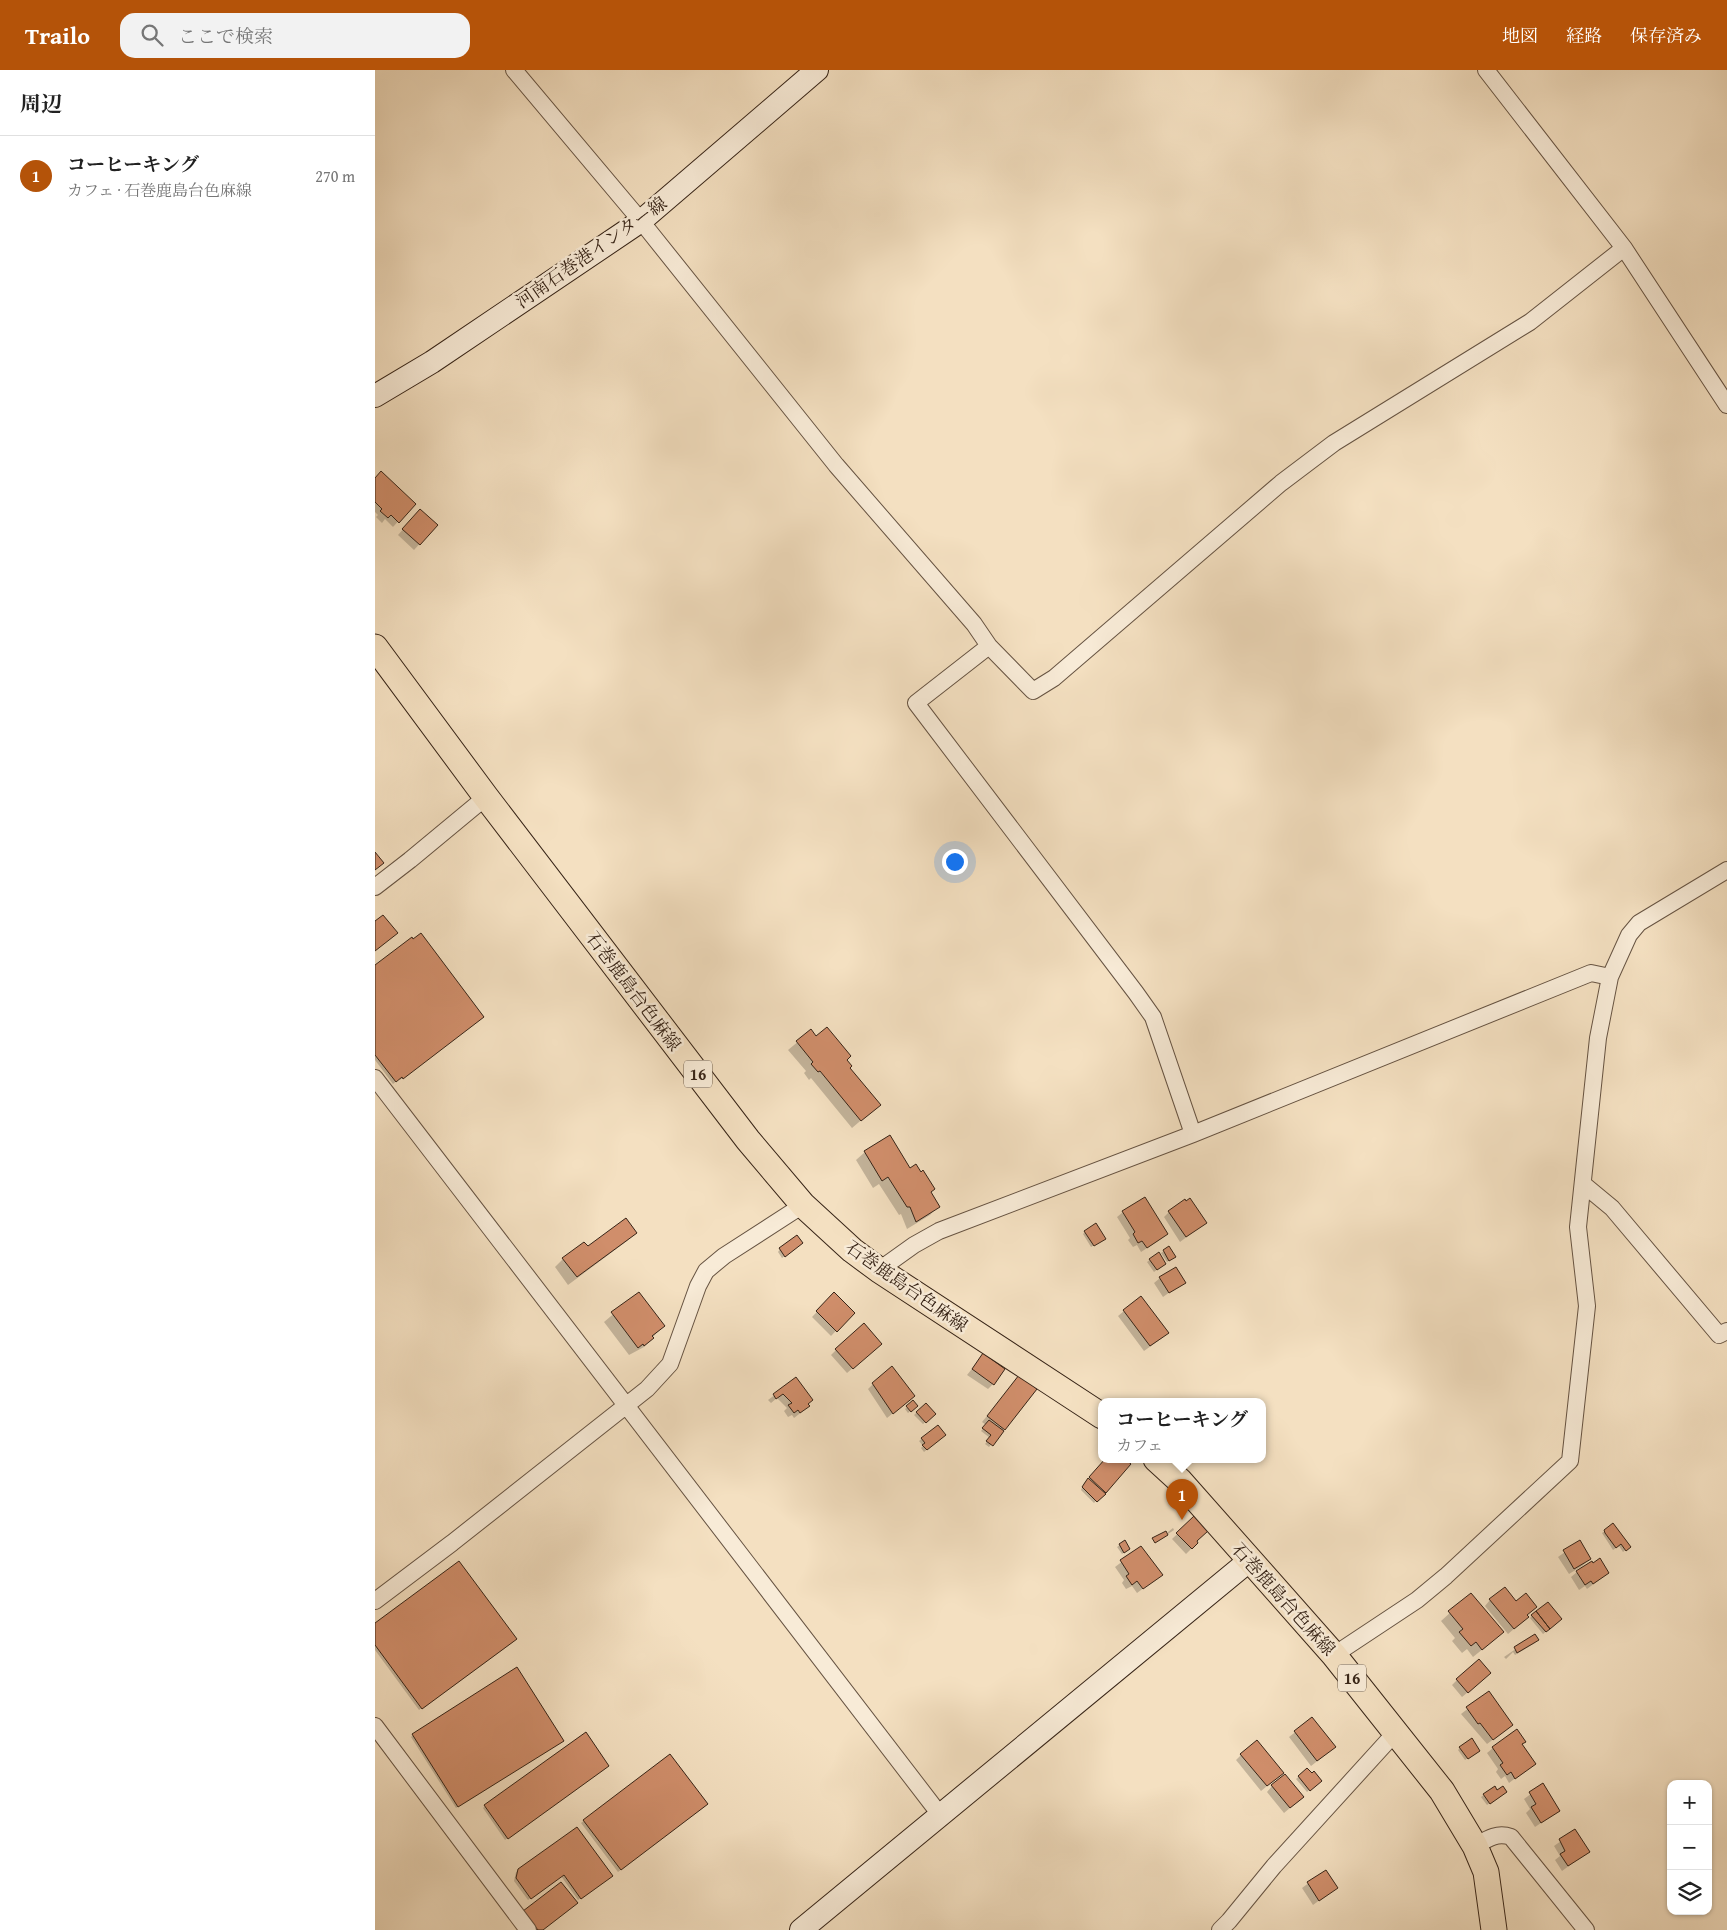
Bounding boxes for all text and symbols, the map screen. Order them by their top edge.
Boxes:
search box [120,13,470,58]
text: Trailo [25,18,90,53]
icon: search [138,21,166,49]
text: ここで検索 [178,22,273,50]
text: 地図 [1502,22,1538,49]
text: 経路 [1566,22,1602,49]
text: 保存済み [1630,22,1702,49]
text: 周辺 [20,88,62,119]
text: コーヒーキング [67,150,199,178]
text: 1 [32,164,40,188]
text: 270 m [315,164,355,188]
text: カフェ · 石巻鹿島台色麻線 [67,178,252,202]
street label: 河南石巻港インター線 [510,190,672,314]
your location [942,849,968,875]
street label: 石巻鹿島台色麻線 [580,925,688,1057]
road number: 16 [684,1061,712,1088]
street label: 石巻鹿島台色麻線 [840,1234,974,1338]
popup [1098,1398,1266,1463]
text: コーヒーキング [1116,1405,1248,1433]
text: カフェ [1116,1433,1163,1457]
pin: 1 [1166,1479,1198,1520]
street label: 石巻鹿島台色麻線 [1226,1536,1342,1662]
road number: 16 [1338,1665,1366,1692]
map controls [1667,1780,1712,1915]
button: + [1667,1780,1712,1825]
button: − [1667,1825,1712,1870]
button: layers [1667,1870,1712,1915]

